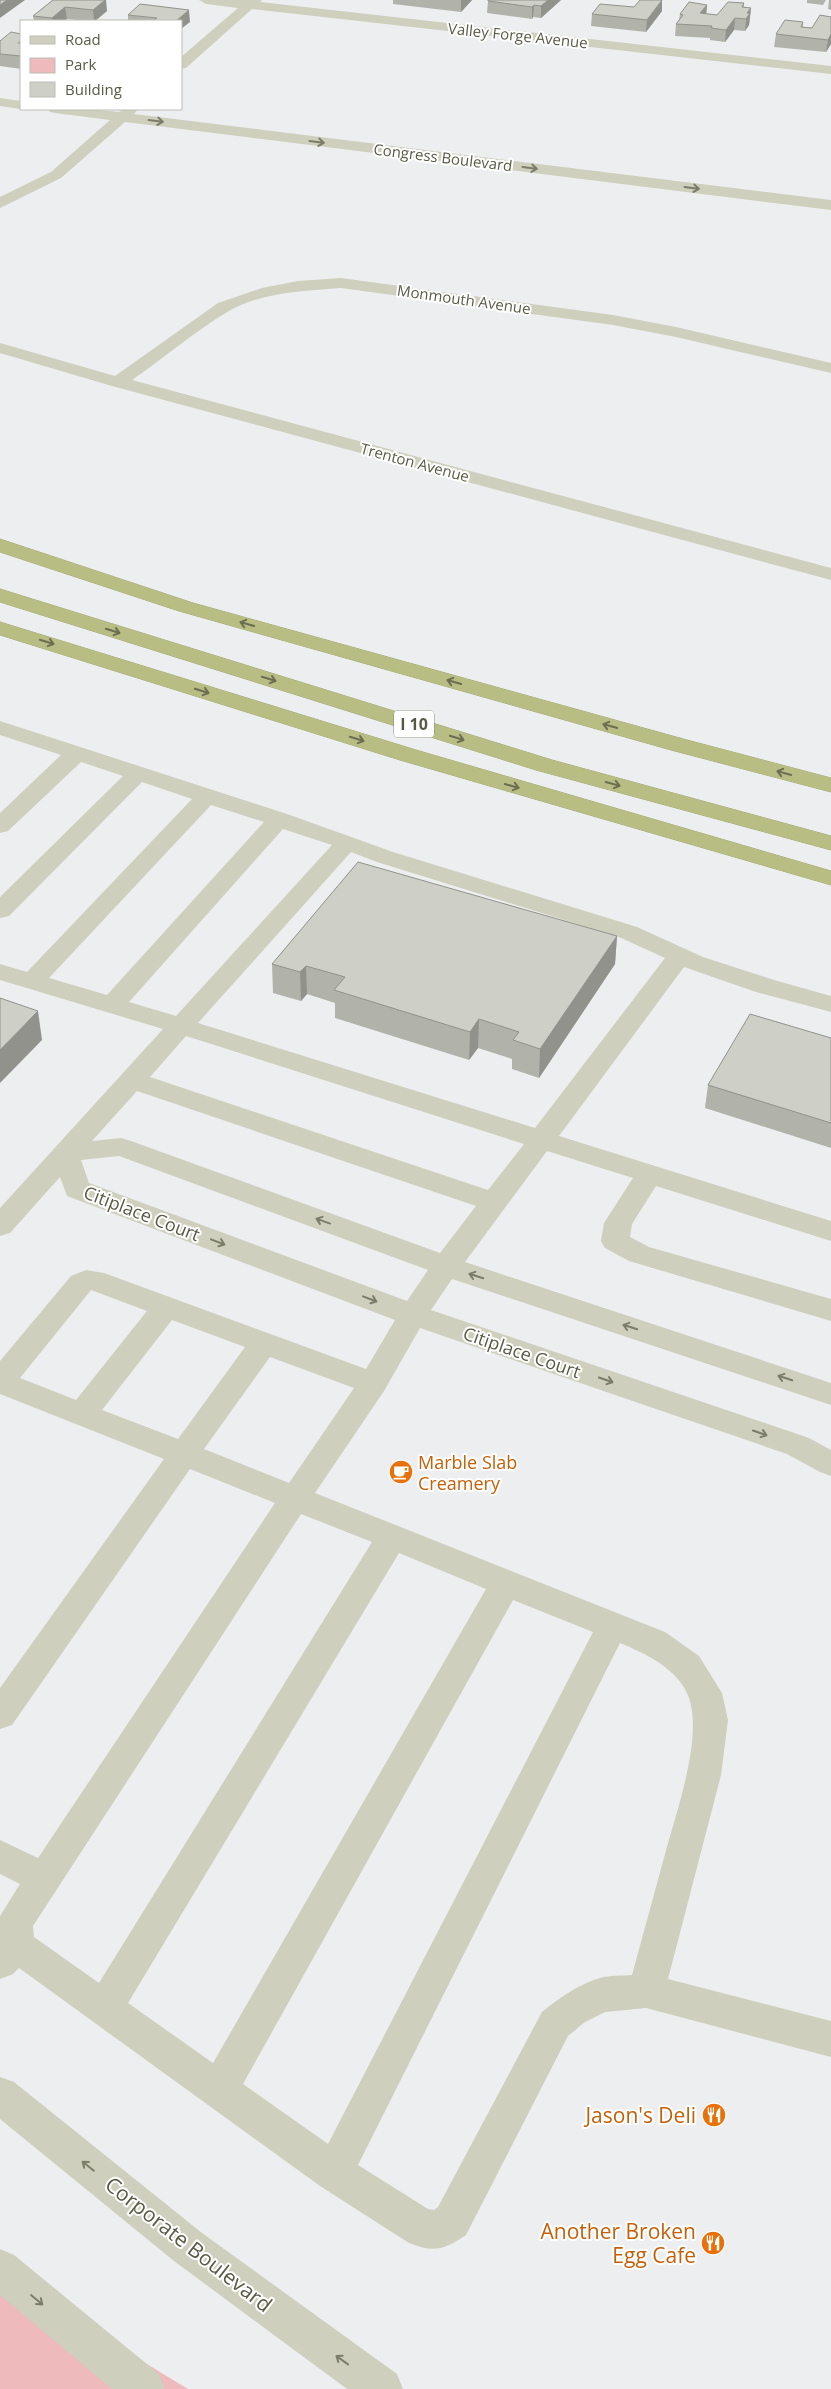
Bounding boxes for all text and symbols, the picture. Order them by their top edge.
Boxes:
street label: Valley Forge Avenue [447,18,589,52]
legend [20,20,182,110]
text: Road [65,29,101,49]
text: Park [65,54,96,74]
text: Building [65,79,122,99]
one-way arrow [147,116,163,126]
one-way arrow [309,137,325,147]
street label: Congress Boulevard [372,139,514,175]
one-way arrow [522,163,538,173]
one-way arrow [683,183,699,193]
street label: Monmouth Avenue [396,280,532,318]
street label: Trenton Avenue [358,438,472,486]
one-way arrow [239,618,255,628]
one-way arrow [105,626,121,636]
one-way arrow [38,638,54,648]
one-way arrow [260,674,276,684]
one-way arrow [446,676,462,686]
one-way arrow [193,686,209,696]
road number: I 10 [394,711,434,738]
one-way arrow [603,720,619,730]
one-way arrow [449,733,465,743]
one-way arrow [348,735,364,745]
one-way arrow [776,767,792,777]
one-way arrow [605,779,621,789]
one-way arrow [504,781,520,791]
street label: Citiplace Court [80,1180,204,1246]
one-way arrow [316,1216,332,1225]
one-way arrow [209,1238,225,1247]
one-way arrow [469,1271,485,1280]
one-way arrow [362,1295,377,1304]
street label: Citiplace Court [460,1321,584,1383]
one-way arrow [623,1322,639,1332]
one-way arrow [777,1373,793,1383]
one-way arrow [598,1376,613,1385]
one-way arrow [752,1429,767,1438]
place label: Marble Slab Creamery [418,1450,517,1495]
cafe icon: Marble Slab Creamery [388,1459,414,1485]
place label: Jason's Deli [583,2101,696,2129]
restaurant icon: Jason's Deli [701,2102,727,2128]
one-way arrow [82,2161,95,2172]
street label: Corporate Boulevard [100,2170,278,2318]
place label: Another Broken Egg Cafe [541,2217,696,2269]
restaurant icon: Another Broken Egg Cafe [700,2230,726,2256]
one-way arrow [31,2295,44,2306]
one-way arrow [335,2355,349,2365]

